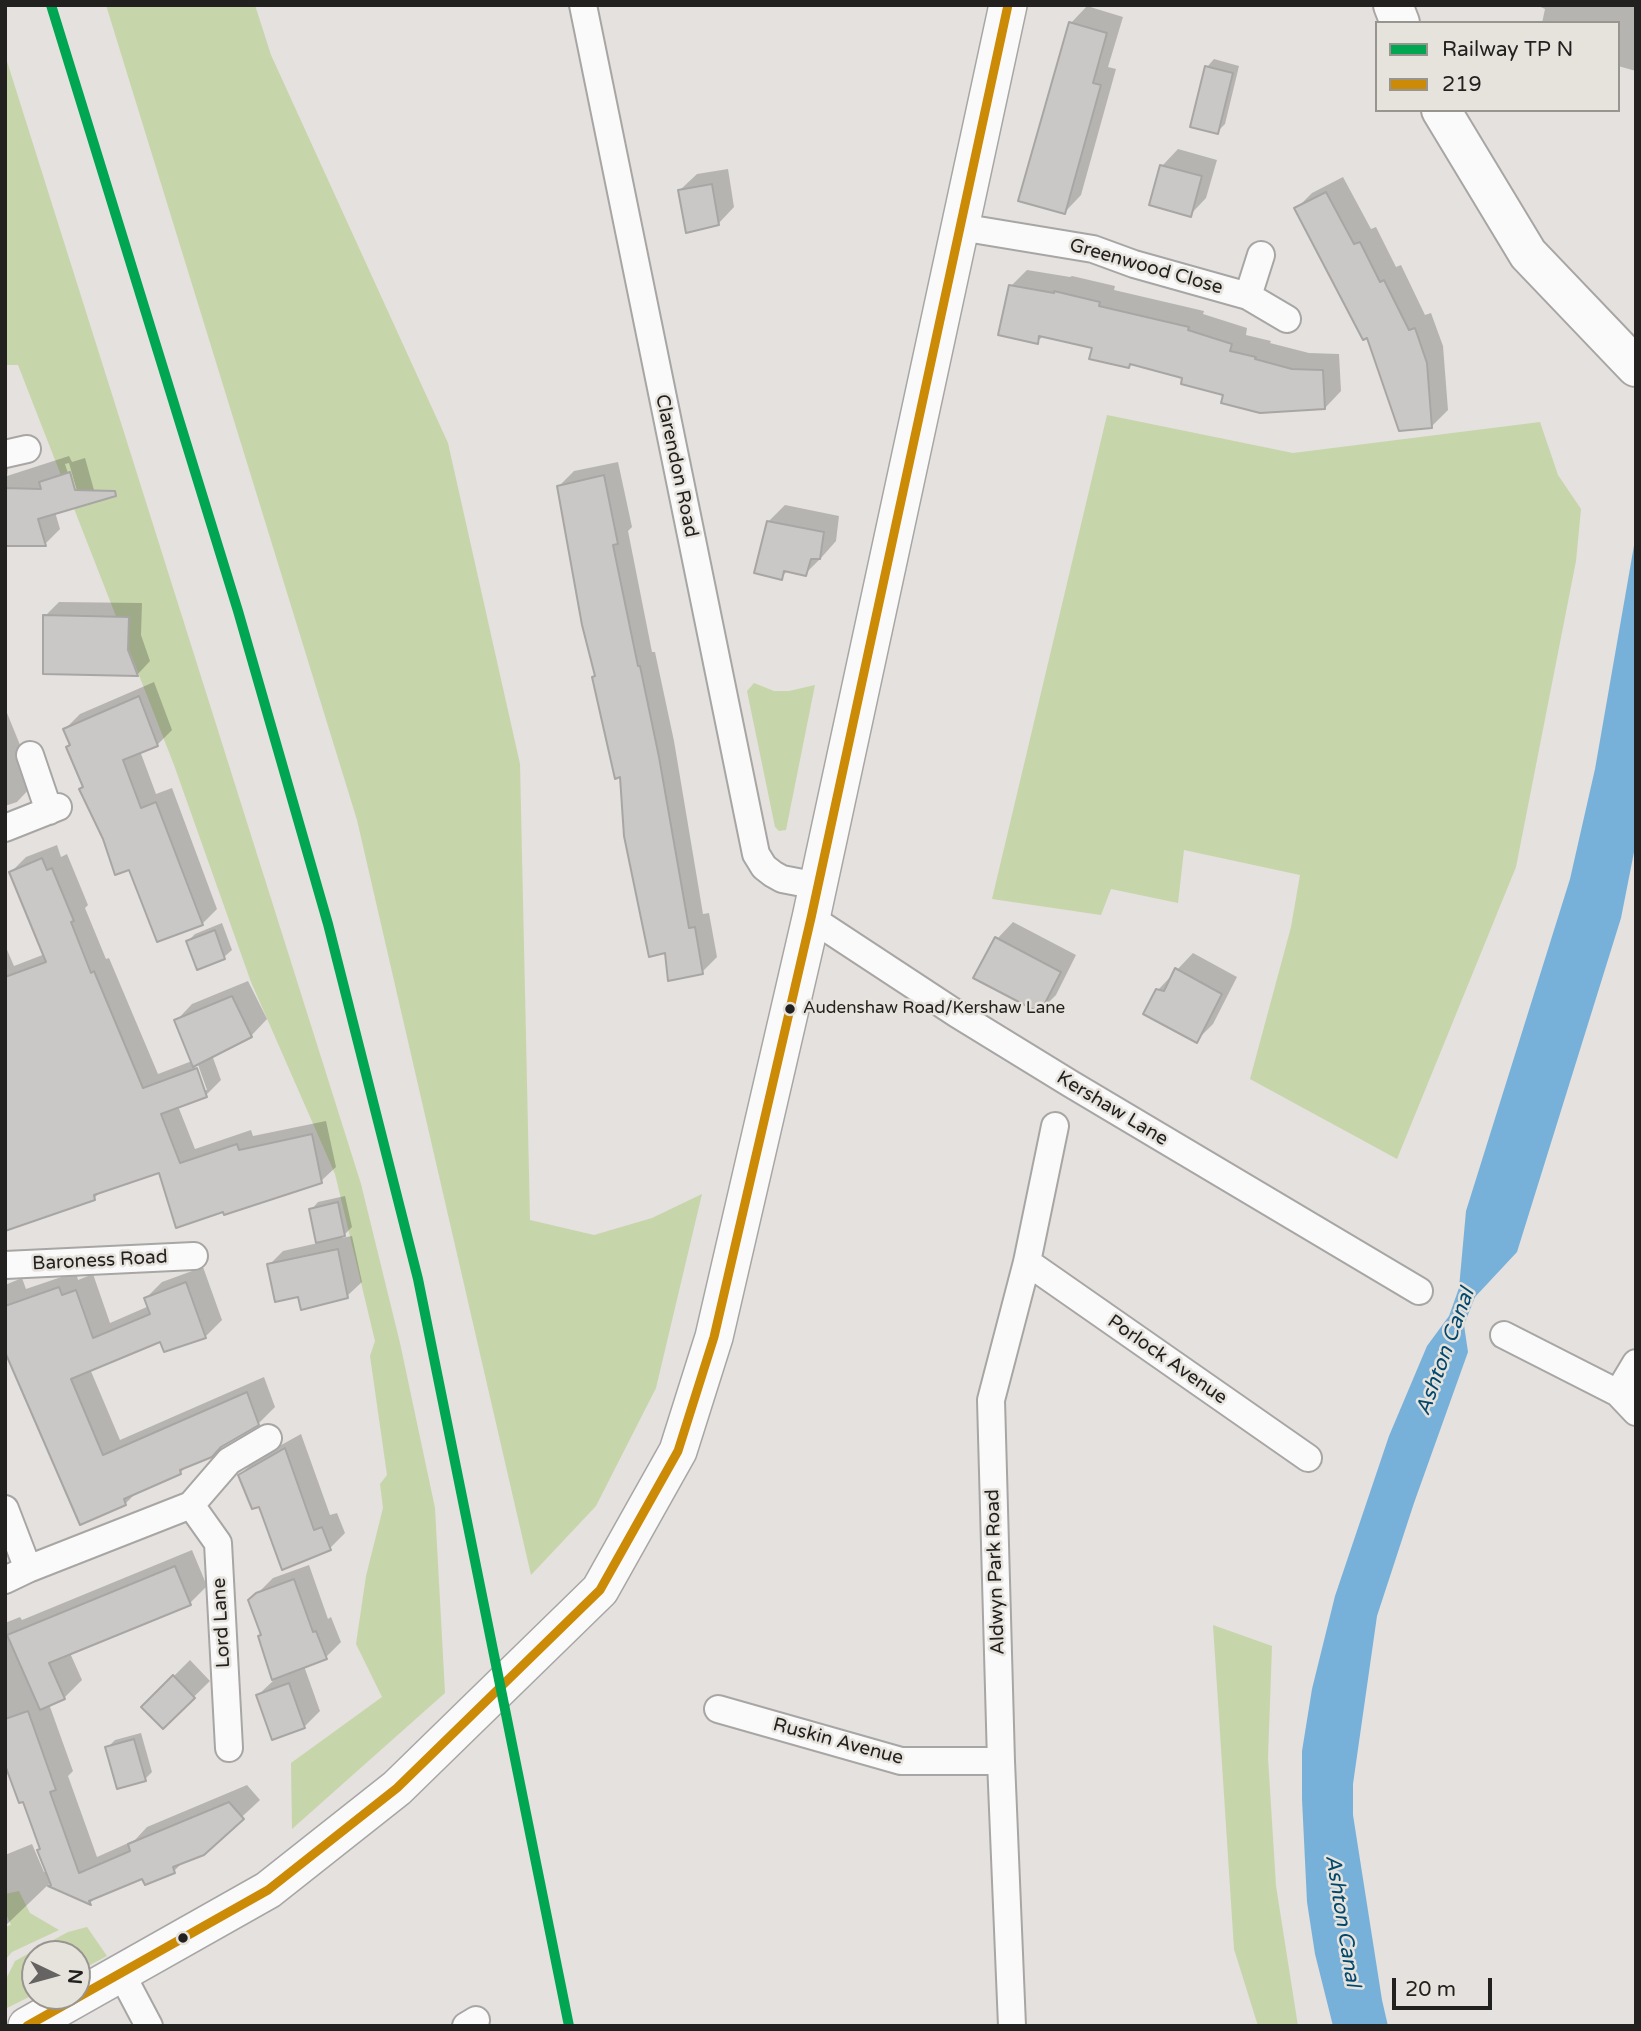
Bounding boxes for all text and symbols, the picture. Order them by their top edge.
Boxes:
legend [1375,21,1620,112]
text: Railway TP N [1442,37,1573,62]
text: 219 [1442,72,1482,97]
street label: Greenwood Close [1067,234,1225,300]
street label: Clarendon Road [650,392,702,540]
place label: Audenshaw Road/Kershaw Lane [803,999,1065,1019]
marker: Audenshaw Road/Kershaw Lane [783,1002,797,1016]
street label: Kershaw Lane [1052,1067,1172,1151]
street label: Baroness Road [32,1246,168,1276]
water label: Ashton Canal [1411,1285,1481,1419]
street label: Porlock Avenue [1103,1310,1231,1410]
street label: Aldwyn Park Road [982,1489,1010,1655]
street label: Lord Lane [208,1577,236,1669]
street label: Ruskin Avenue [770,1714,906,1770]
water label: Ashton Canal [1319,1853,1365,1989]
unlabelled marker [176,1931,190,1945]
north arrow [21,1940,91,2010]
scale bar [1396,1965,1496,2009]
text: N [63,1968,87,1985]
text: 20 m [1405,1977,1456,2002]

